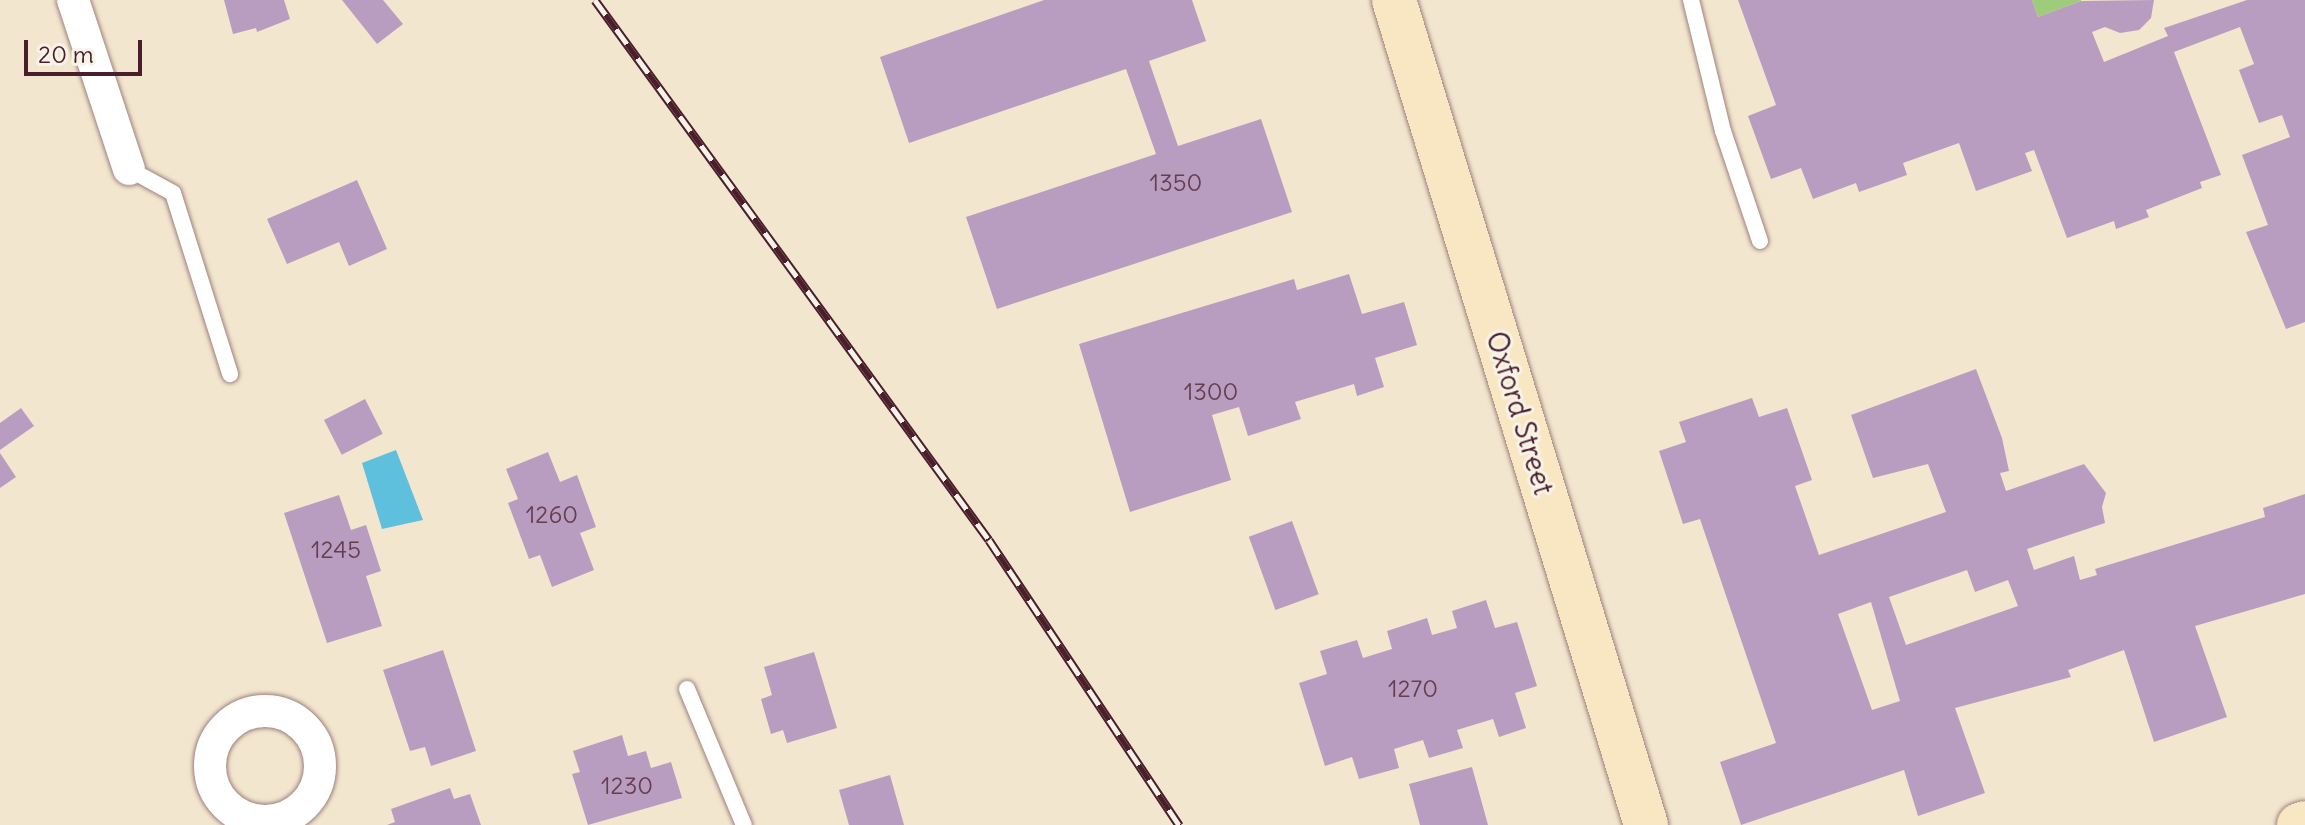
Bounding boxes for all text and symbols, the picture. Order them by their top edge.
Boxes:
scale bar [28,24,146,74]
text: 20 m [38,39,94,69]
house number: 1350 [1150,169,1202,197]
street label: Oxford Street [1479,327,1561,499]
house number: 1300 [1184,378,1238,406]
house number: 1260 [526,501,578,529]
house number: 1245 [311,536,361,564]
house number: 1270 [1388,675,1438,703]
house number: 1230 [601,772,653,800]

